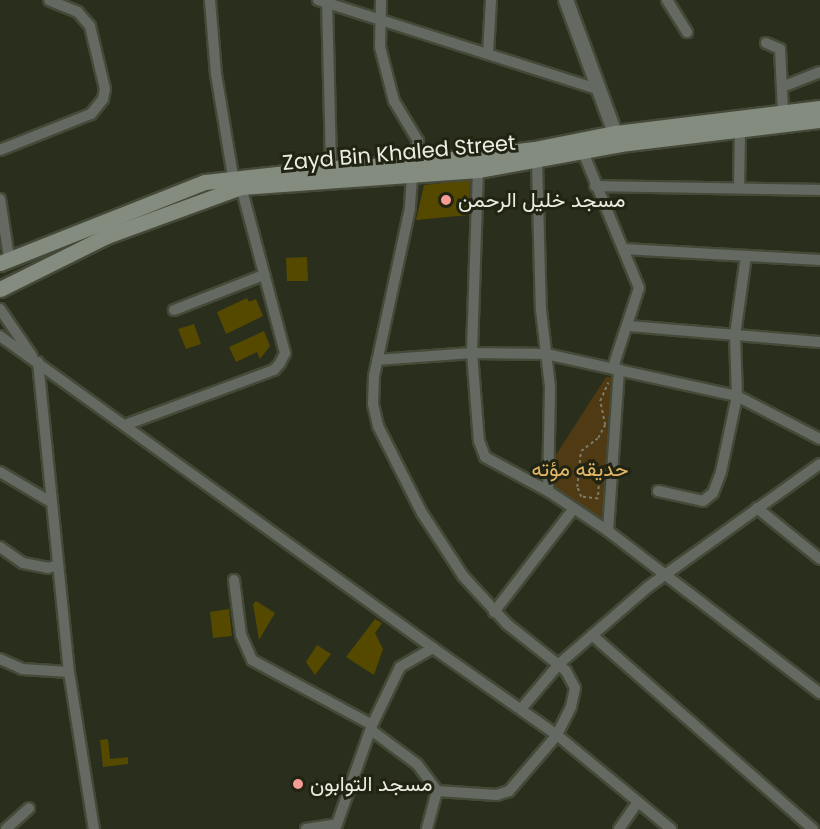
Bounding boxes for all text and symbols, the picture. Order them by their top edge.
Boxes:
street label: Zayd Bin Khaled Street [281,130,517,176]
place label: مسجد خليل الرحمن [458,187,625,213]
marker: مسجد خليل الرحمن [439,193,453,207]
park label: حديقه مؤته [531,456,629,482]
place label: مسجد التوابون [310,771,432,797]
marker: مسجد التوابون [291,777,305,791]

